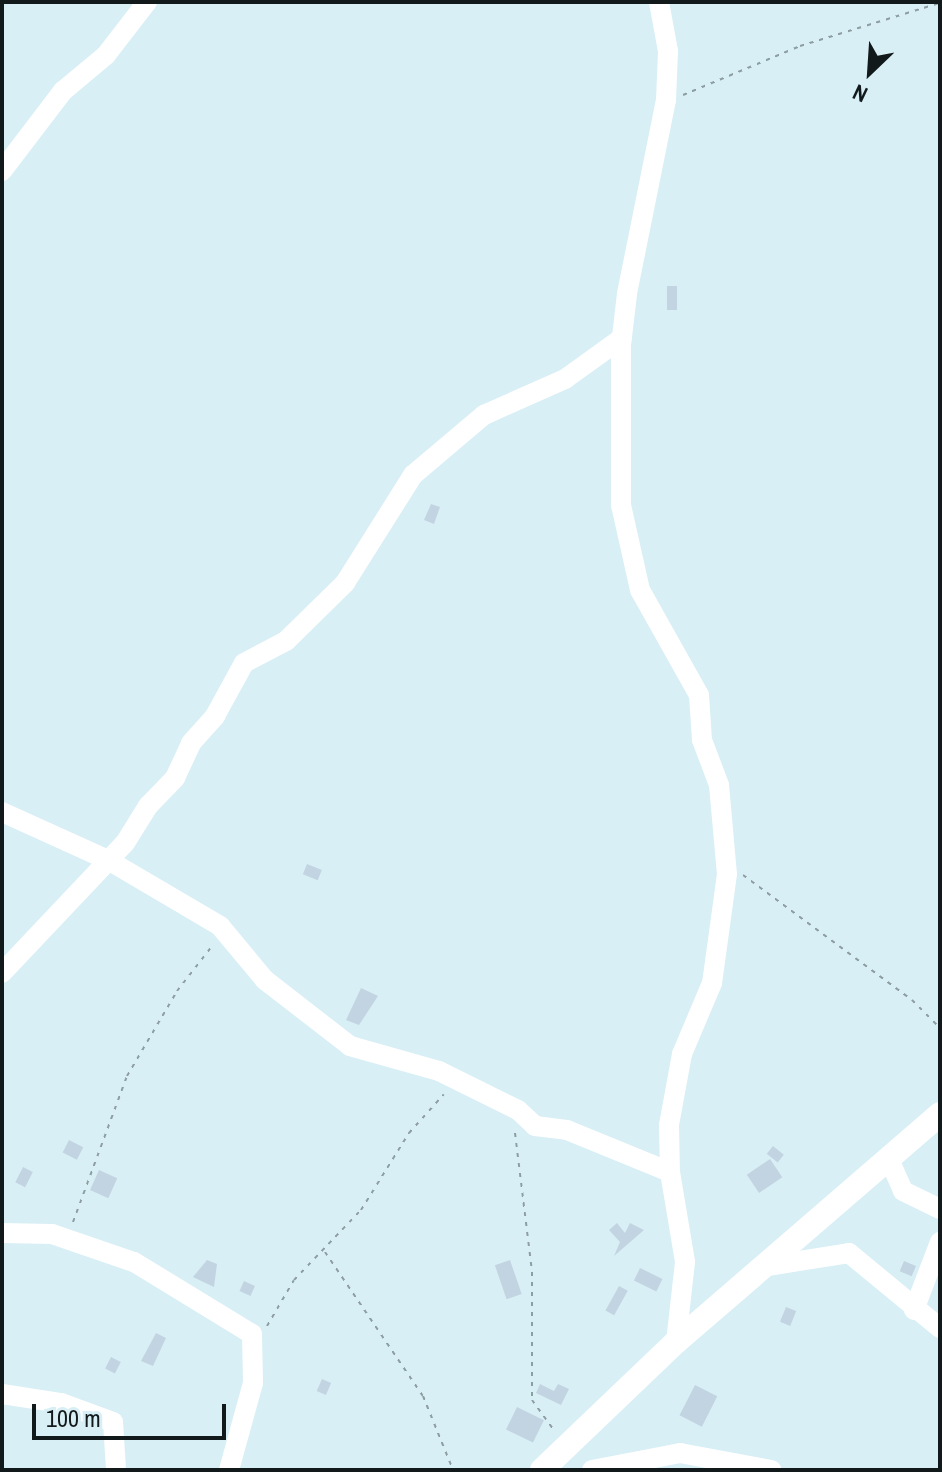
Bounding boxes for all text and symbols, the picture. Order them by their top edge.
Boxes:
north arrow [830,32,910,112]
text: N [848,77,872,110]
scale bar [36,1388,230,1438]
text: 100 m [46,1402,101,1434]

